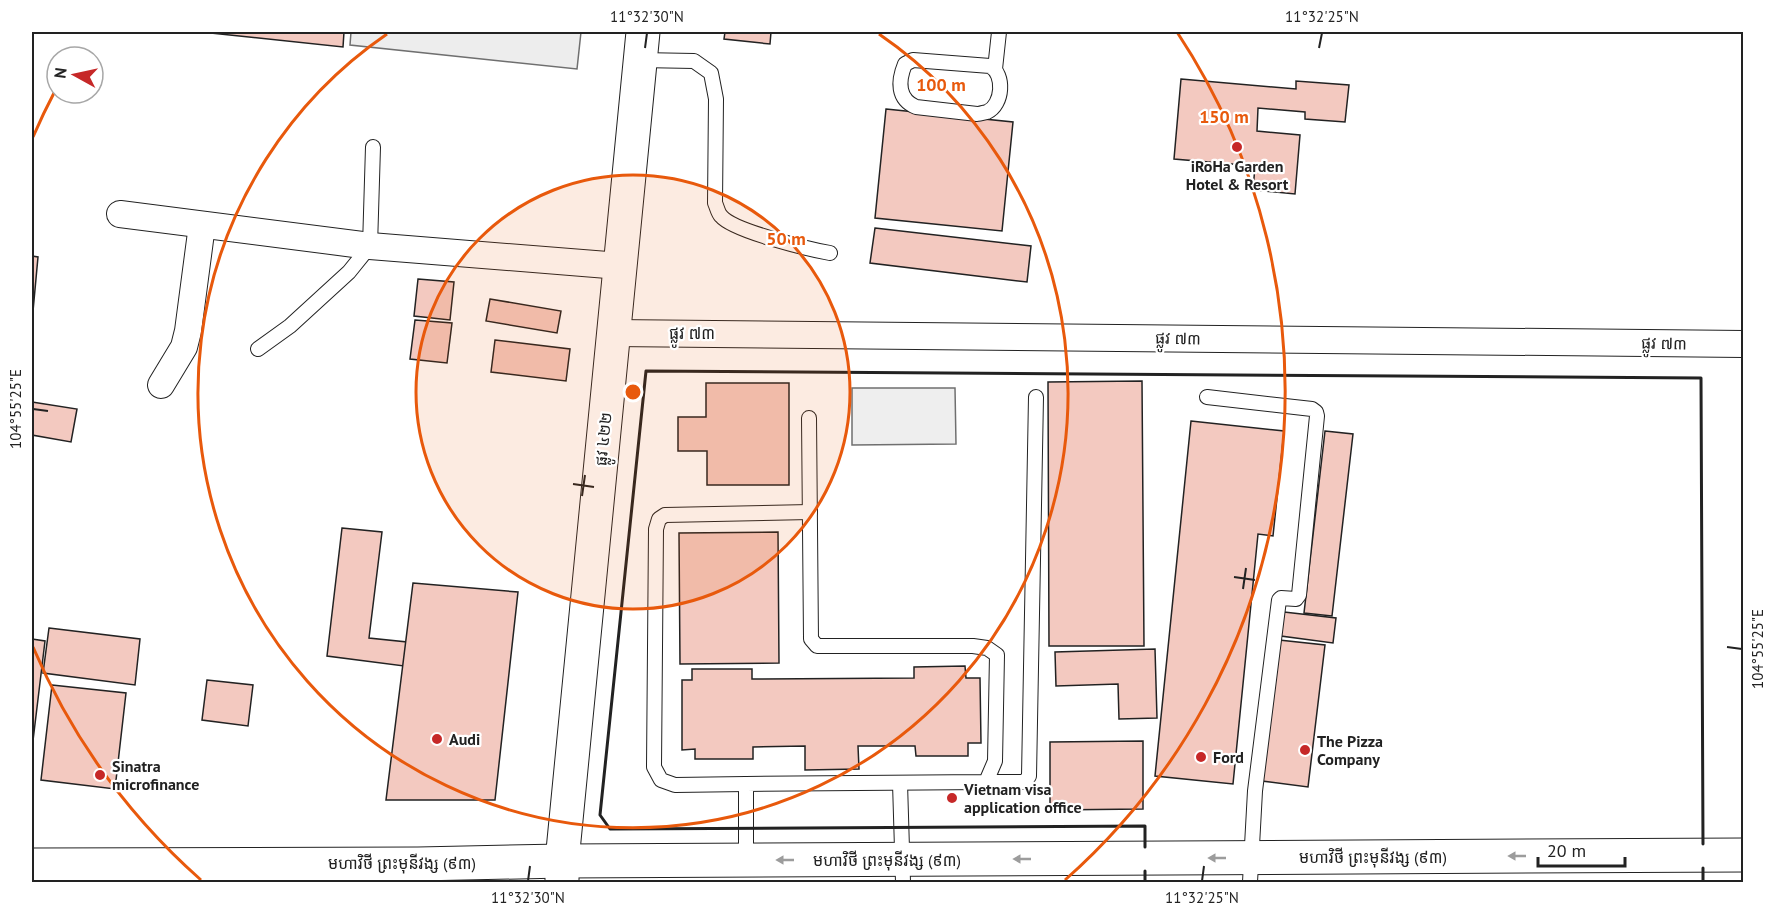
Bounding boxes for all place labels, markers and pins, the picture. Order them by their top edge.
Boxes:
marker: iRoHa Garden Hotel & Resort [1230,140,1244,154]
place label: iRoHa Garden Hotel & Resort [1186,156,1289,194]
centre of rings [623,382,643,402]
place label: Audi [449,729,480,749]
place label: The Pizza Company [1317,731,1383,769]
marker: Audi [430,732,444,746]
marker: The Pizza Company [1298,743,1312,757]
place label: Ford [1213,747,1244,767]
marker: Ford [1194,750,1208,764]
place label: Sinatra microfinance [112,756,199,794]
marker: Sinatra microfinance [93,768,107,782]
place label: Vietnam visa application office [963,779,1082,817]
marker: Vietnam visa application office [945,791,959,805]

